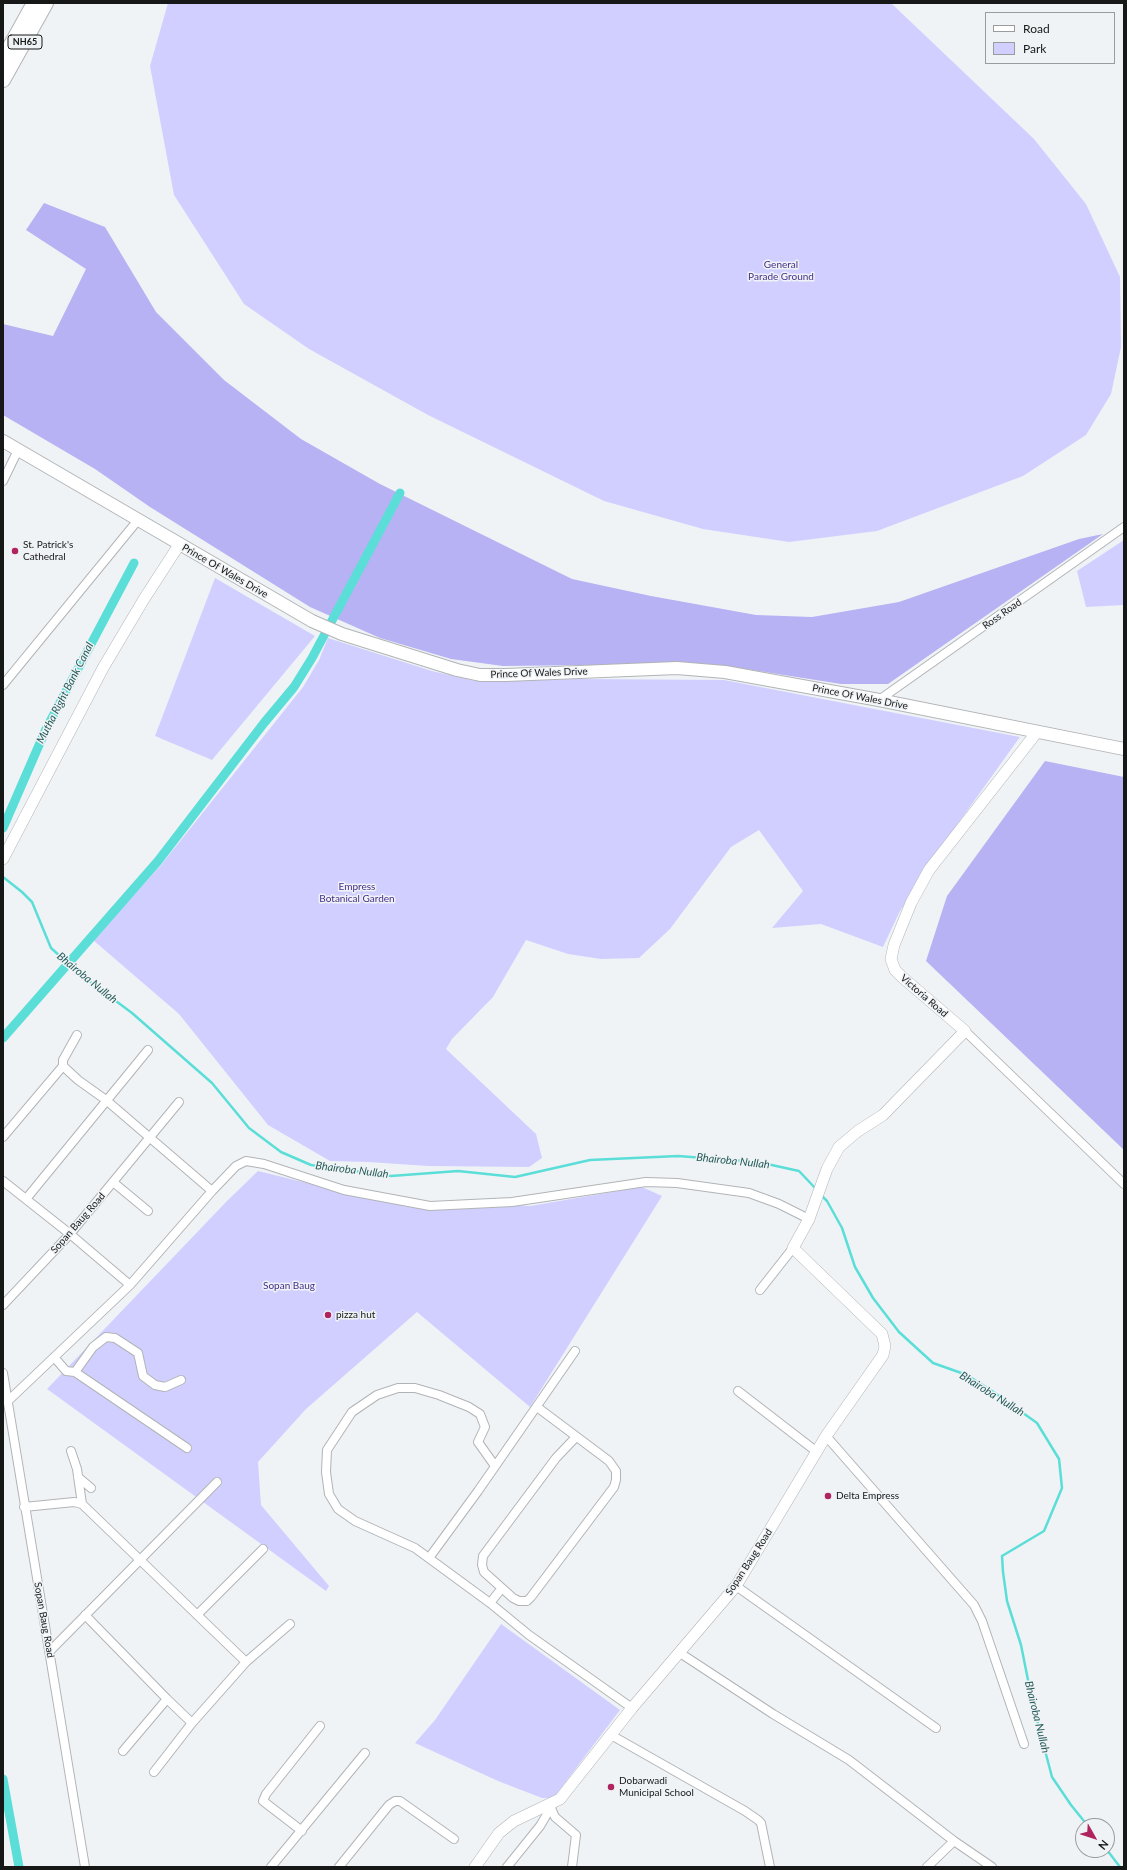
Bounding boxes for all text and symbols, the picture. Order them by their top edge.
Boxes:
legend [985,12,1115,64]
text: Road [1023,21,1050,36]
road number: NH65 [8,35,42,49]
text: Park [1023,41,1046,56]
park label: General Parade Ground [748,259,814,282]
place label: St. Patrick's Cathedral [23,539,73,562]
street label: Prince Of Wales Drive [180,542,270,600]
marker: St. Patrick's Cathedral [10,546,20,556]
street label: Ross Road [980,596,1024,632]
water label: Mutha Right Bank Canal [34,640,96,746]
street label: Prince Of Wales Drive [490,665,588,681]
street label: Prince Of Wales Drive [811,682,909,712]
park label: Empress Botanical Garden [319,881,395,904]
water label: Bhairoba Nullah [54,950,120,1006]
street label: Victoria Road [898,972,950,1020]
water label: Bhairoba Nullah [696,1151,770,1171]
water label: Bhairoba Nullah [315,1159,389,1181]
street label: Sopan Baug Road [48,1190,108,1256]
park label: Sopan Baug [263,1280,315,1292]
place label: pizza hut [336,1309,375,1321]
marker: pizza hut [323,1310,333,1320]
water label: Bhairoba Nullah [957,1369,1027,1419]
place label: Delta Empress [836,1490,899,1502]
marker: Delta Empress [823,1491,833,1501]
street label: Sopan Baug Road [723,1527,775,1597]
street label: Sopan Baug Road [31,1581,57,1659]
water label: Bhairoba Nullah [1022,1680,1052,1754]
place label: Dobarwadi Municipal School [619,1775,694,1798]
marker: Dobarwadi Municipal School [606,1782,616,1792]
north arrow [1075,1818,1115,1858]
text: N [1096,1838,1112,1853]

